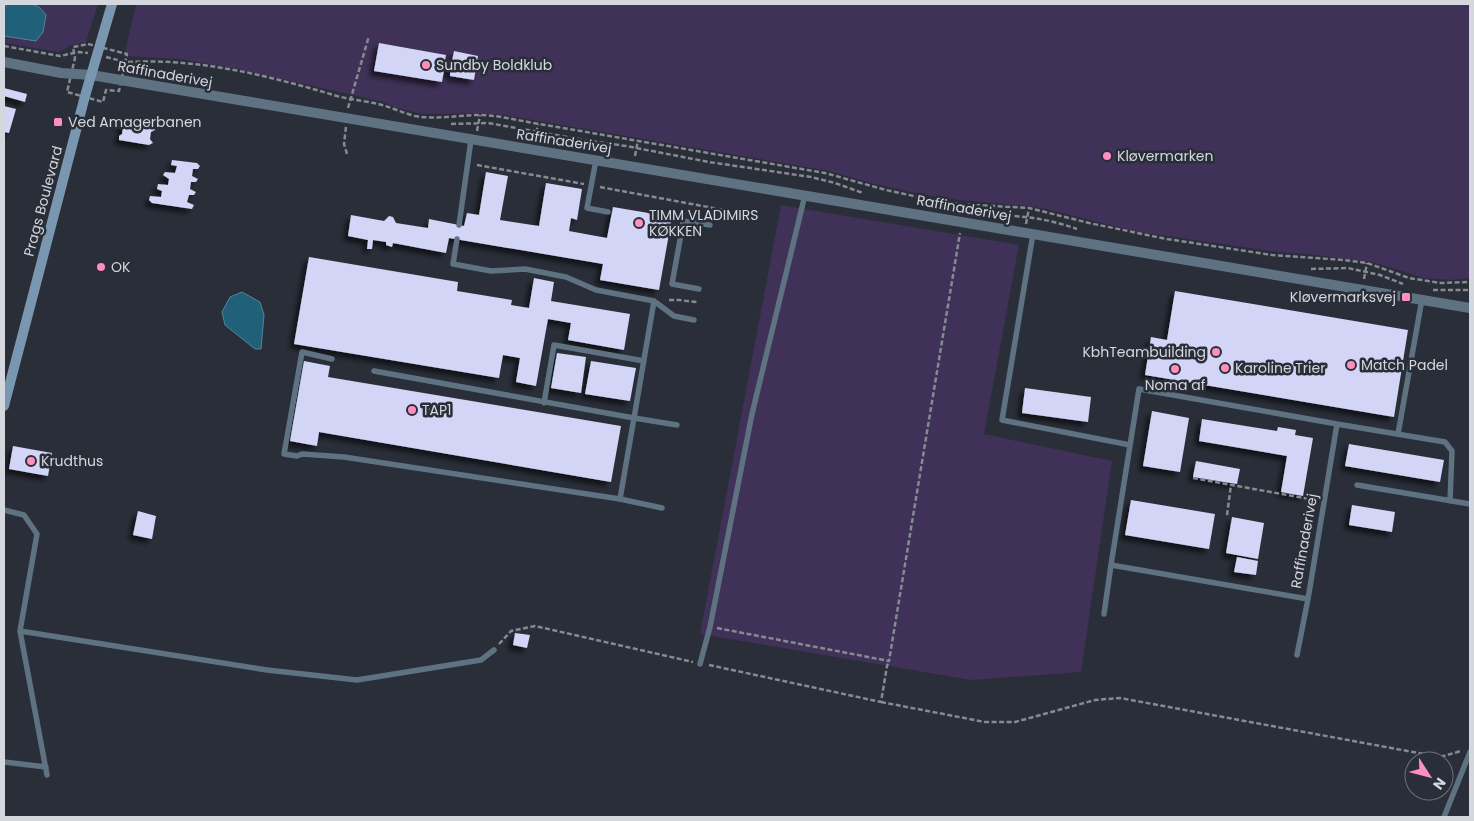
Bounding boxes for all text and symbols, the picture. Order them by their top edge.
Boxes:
place label: Sundby Boldklub [436,55,552,75]
street label: Raffinaderivej [116,56,214,92]
marker: Sundby Boldklub [420,59,432,71]
place label: Ved Amagerbanen [68,112,202,132]
marker: Ved Amagerbanen [52,116,64,128]
street label: Raffinaderivej [515,124,613,158]
street label: Prags Boulevard [19,143,67,259]
place label: Kløvermarken [1117,146,1214,166]
marker: Kløvermarken [1101,150,1113,162]
street label: Raffinaderivej [915,190,1013,226]
place label: TIMM VLADIMIRS KØKKEN [649,205,758,241]
marker: TIMM VLADIMIRS KØKKEN [633,217,645,229]
place label: OK [111,257,131,277]
marker: OK [95,261,107,273]
place label: Kløvermarksvej [1290,287,1396,307]
marker: Kløvermarksvej [1400,291,1412,303]
place label: KbhTeambuilding [1082,342,1206,362]
marker: KbhTeambuilding [1210,346,1222,358]
place label: Match Padel [1361,355,1448,375]
place label: Karoline Trier [1235,358,1325,378]
marker: Match Padel [1345,359,1357,371]
marker: Karoline Trier [1219,362,1231,374]
marker: Noma af [1169,363,1181,375]
place label: Noma af [1145,375,1206,395]
place label: TAP1 [422,400,452,420]
marker: TAP1 [406,404,418,416]
place label: Krudthus [41,451,103,471]
marker: Krudthus [25,455,37,467]
street label: Raffinaderivej [1286,492,1322,590]
north arrow [1404,751,1454,801]
text: N [1428,774,1451,794]

